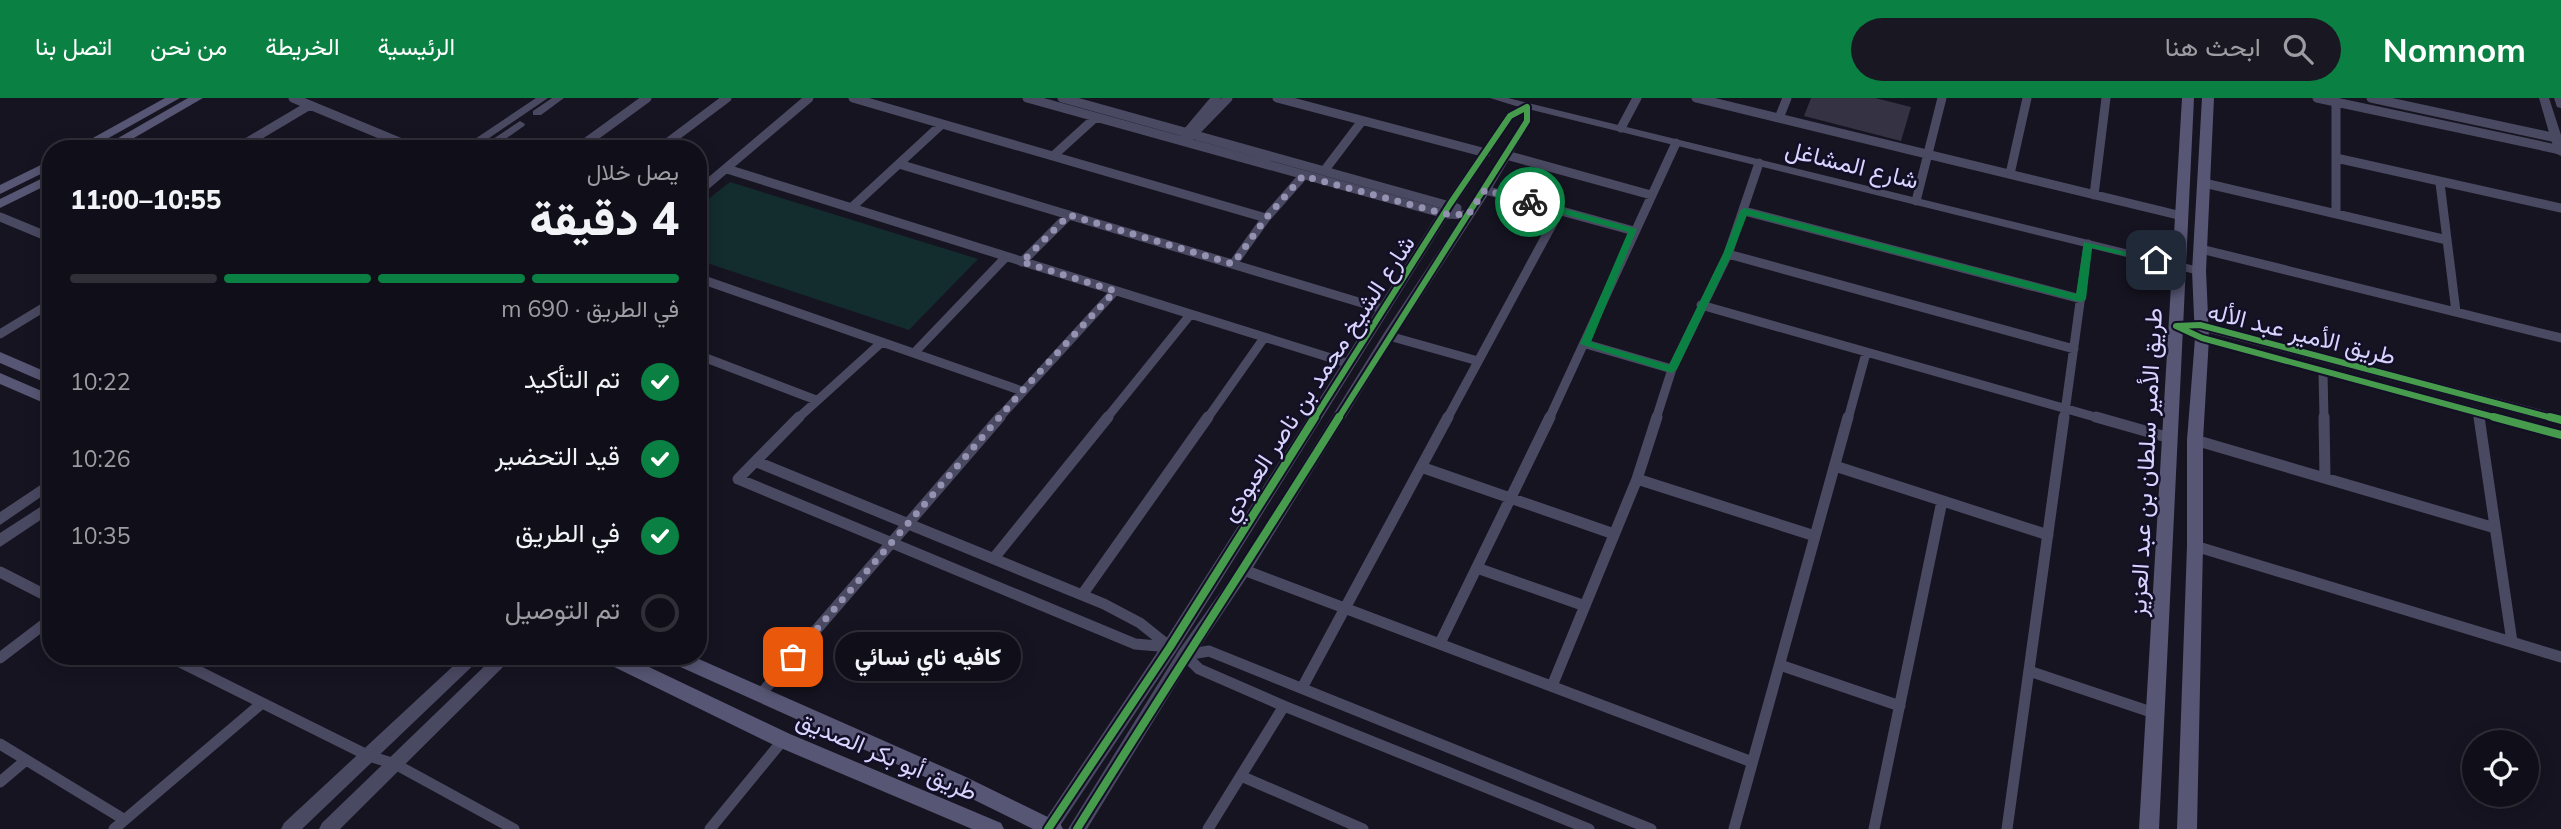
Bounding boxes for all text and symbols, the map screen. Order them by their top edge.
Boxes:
search box [1851,18,2341,81]
text: Nomnom [2383,29,2526,70]
text: ابحث هنا [2165,30,2261,63]
icon: search [2279,30,2317,68]
text: اتصل بنا [35,31,112,61]
text: من نحن [150,31,227,61]
text: الخريطة [265,31,339,61]
text: الرئيسية [377,31,455,61]
street label: شارع المشاغل [1782,133,1922,197]
text: يصل خلال [587,157,679,186]
courier [1495,167,1565,237]
text: 10:55–11:00 [70,183,221,216]
icon: bike [1511,183,1549,221]
text: 4 دقيقة [529,189,679,247]
street label: شارع الشيخ محمد بن ناصر العبودي [1213,229,1425,529]
pin [2126,230,2186,290]
icon: home [2137,241,2175,279]
text: في الطريق · 690 m [501,294,679,323]
street label: طريق الأمير عبد الأله [2205,295,2399,372]
street label: طريق الأمير سلطان بن عبد العزيز [2122,307,2169,618]
text: تم التأكيد [524,362,620,395]
icon: check [641,363,679,401]
text: 10:22 [70,367,130,396]
text: قيد التحضير [495,439,620,472]
icon: check [641,440,679,478]
text: 10:26 [70,444,130,473]
text: في الطريق [515,516,620,549]
icon: check [641,517,679,555]
text: 10:35 [70,521,130,550]
text: تم التوصيل [505,593,620,626]
pin [763,627,823,687]
callout: كافيه ناي نسائي [835,632,1020,682]
icon: bag [774,638,812,676]
text: كافيه ناي نسائي [855,642,1001,671]
street label: طريق أبو بكر الصديق [792,703,982,808]
map controls [2462,730,2539,807]
button: locate [2462,730,2539,807]

